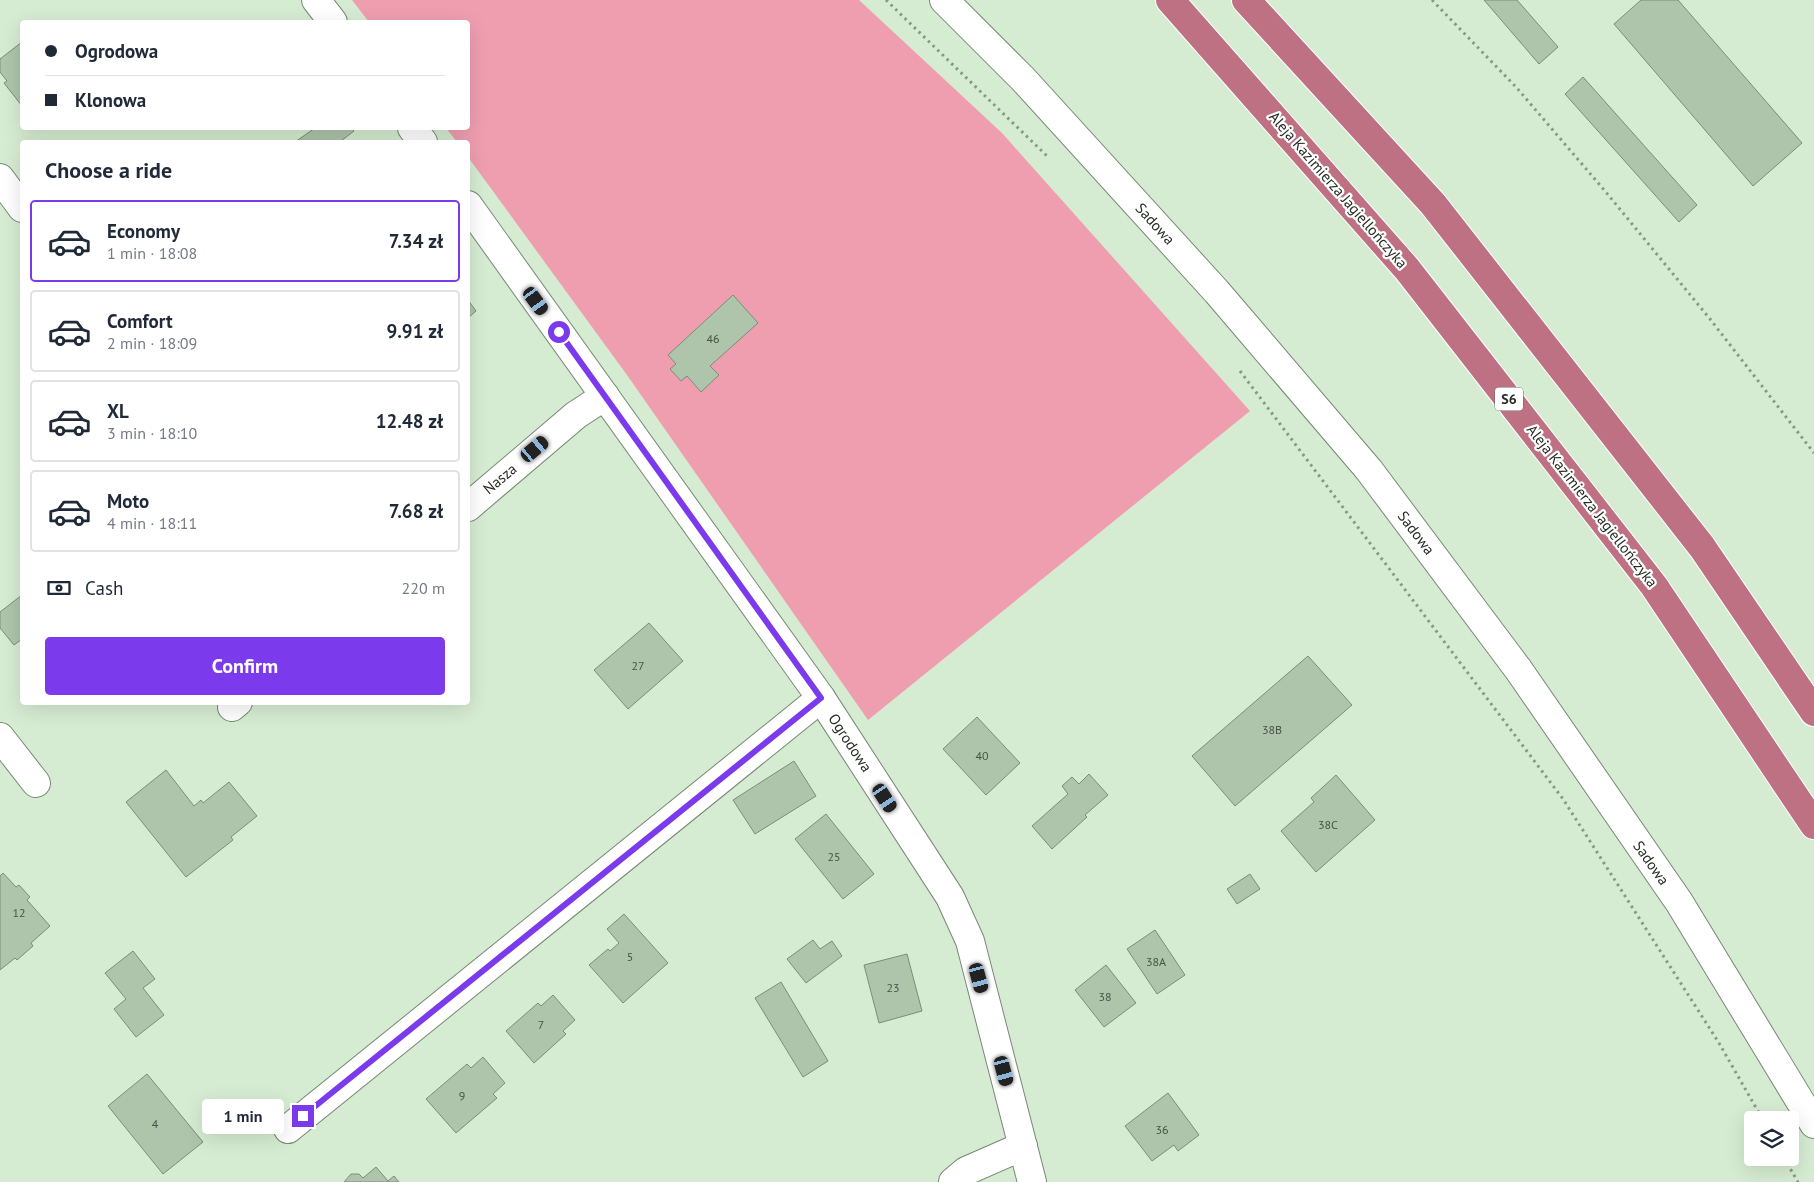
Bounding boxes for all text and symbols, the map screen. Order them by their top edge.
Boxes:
text: Ogrodowa [75,39,158,63]
text: Klonowa [75,88,146,112]
street label: Aleja Kazimierza Jagiellończyka [1265,107,1412,272]
text: Choose a ride [45,156,172,184]
street label: Sadowa [1132,199,1179,249]
icon: car [47,219,92,264]
text: Economy [107,219,180,243]
text: 7.34 zł [389,229,443,253]
text: 1 min · 18:08 [107,243,197,263]
car [521,284,550,318]
icon: car [47,309,92,354]
text: Comfort [107,309,173,333]
text: 9.91 zł [386,319,443,343]
route start [548,321,570,343]
house number: 46 [706,331,720,346]
text: 2 min · 18:09 [107,333,197,353]
road number: S6 [1495,388,1523,410]
icon: car [47,399,92,444]
text: XL [107,399,129,423]
text: 12.48 zł [376,409,443,433]
street label: Aleja Kazimierza Jagiellończyka [1523,420,1662,591]
text: 3 min · 18:10 [107,423,197,443]
car [518,434,551,464]
street label: Nasza [479,459,520,498]
icon: car [47,489,92,534]
text: Moto [107,489,149,513]
text: 7.68 zł [389,499,443,523]
street label: Sadowa [1394,507,1439,558]
text: 4 min · 18:11 [107,513,197,533]
icon: cash [45,574,73,602]
text: Cash [85,576,123,600]
text: 220 m [402,578,445,598]
button: Confirm [45,637,445,695]
house number: 27 [631,658,645,673]
street label: Ogrodowa [825,710,876,776]
house number: 38B [1262,722,1282,737]
house number: 40 [975,748,989,763]
car [870,781,899,815]
house number: 38C [1318,817,1338,832]
street label: Sadowa [1629,837,1673,889]
house number: 25 [827,849,841,864]
house number: 12 [12,905,26,920]
house number: 5 [627,949,633,964]
house number: 38A [1146,954,1166,969]
car [967,962,990,994]
house number: 23 [886,980,900,995]
house number: 38 [1098,989,1112,1004]
house number: 7 [538,1017,544,1032]
car [992,1055,1015,1087]
house number: 9 [459,1088,465,1103]
callout: 1 min [203,1098,286,1134]
route end [292,1105,314,1127]
text: 1 min [223,1106,263,1126]
map controls [1744,1111,1799,1166]
button: layers [1744,1111,1799,1166]
house number: 4 [152,1116,159,1131]
house number: 36 [1155,1122,1169,1137]

